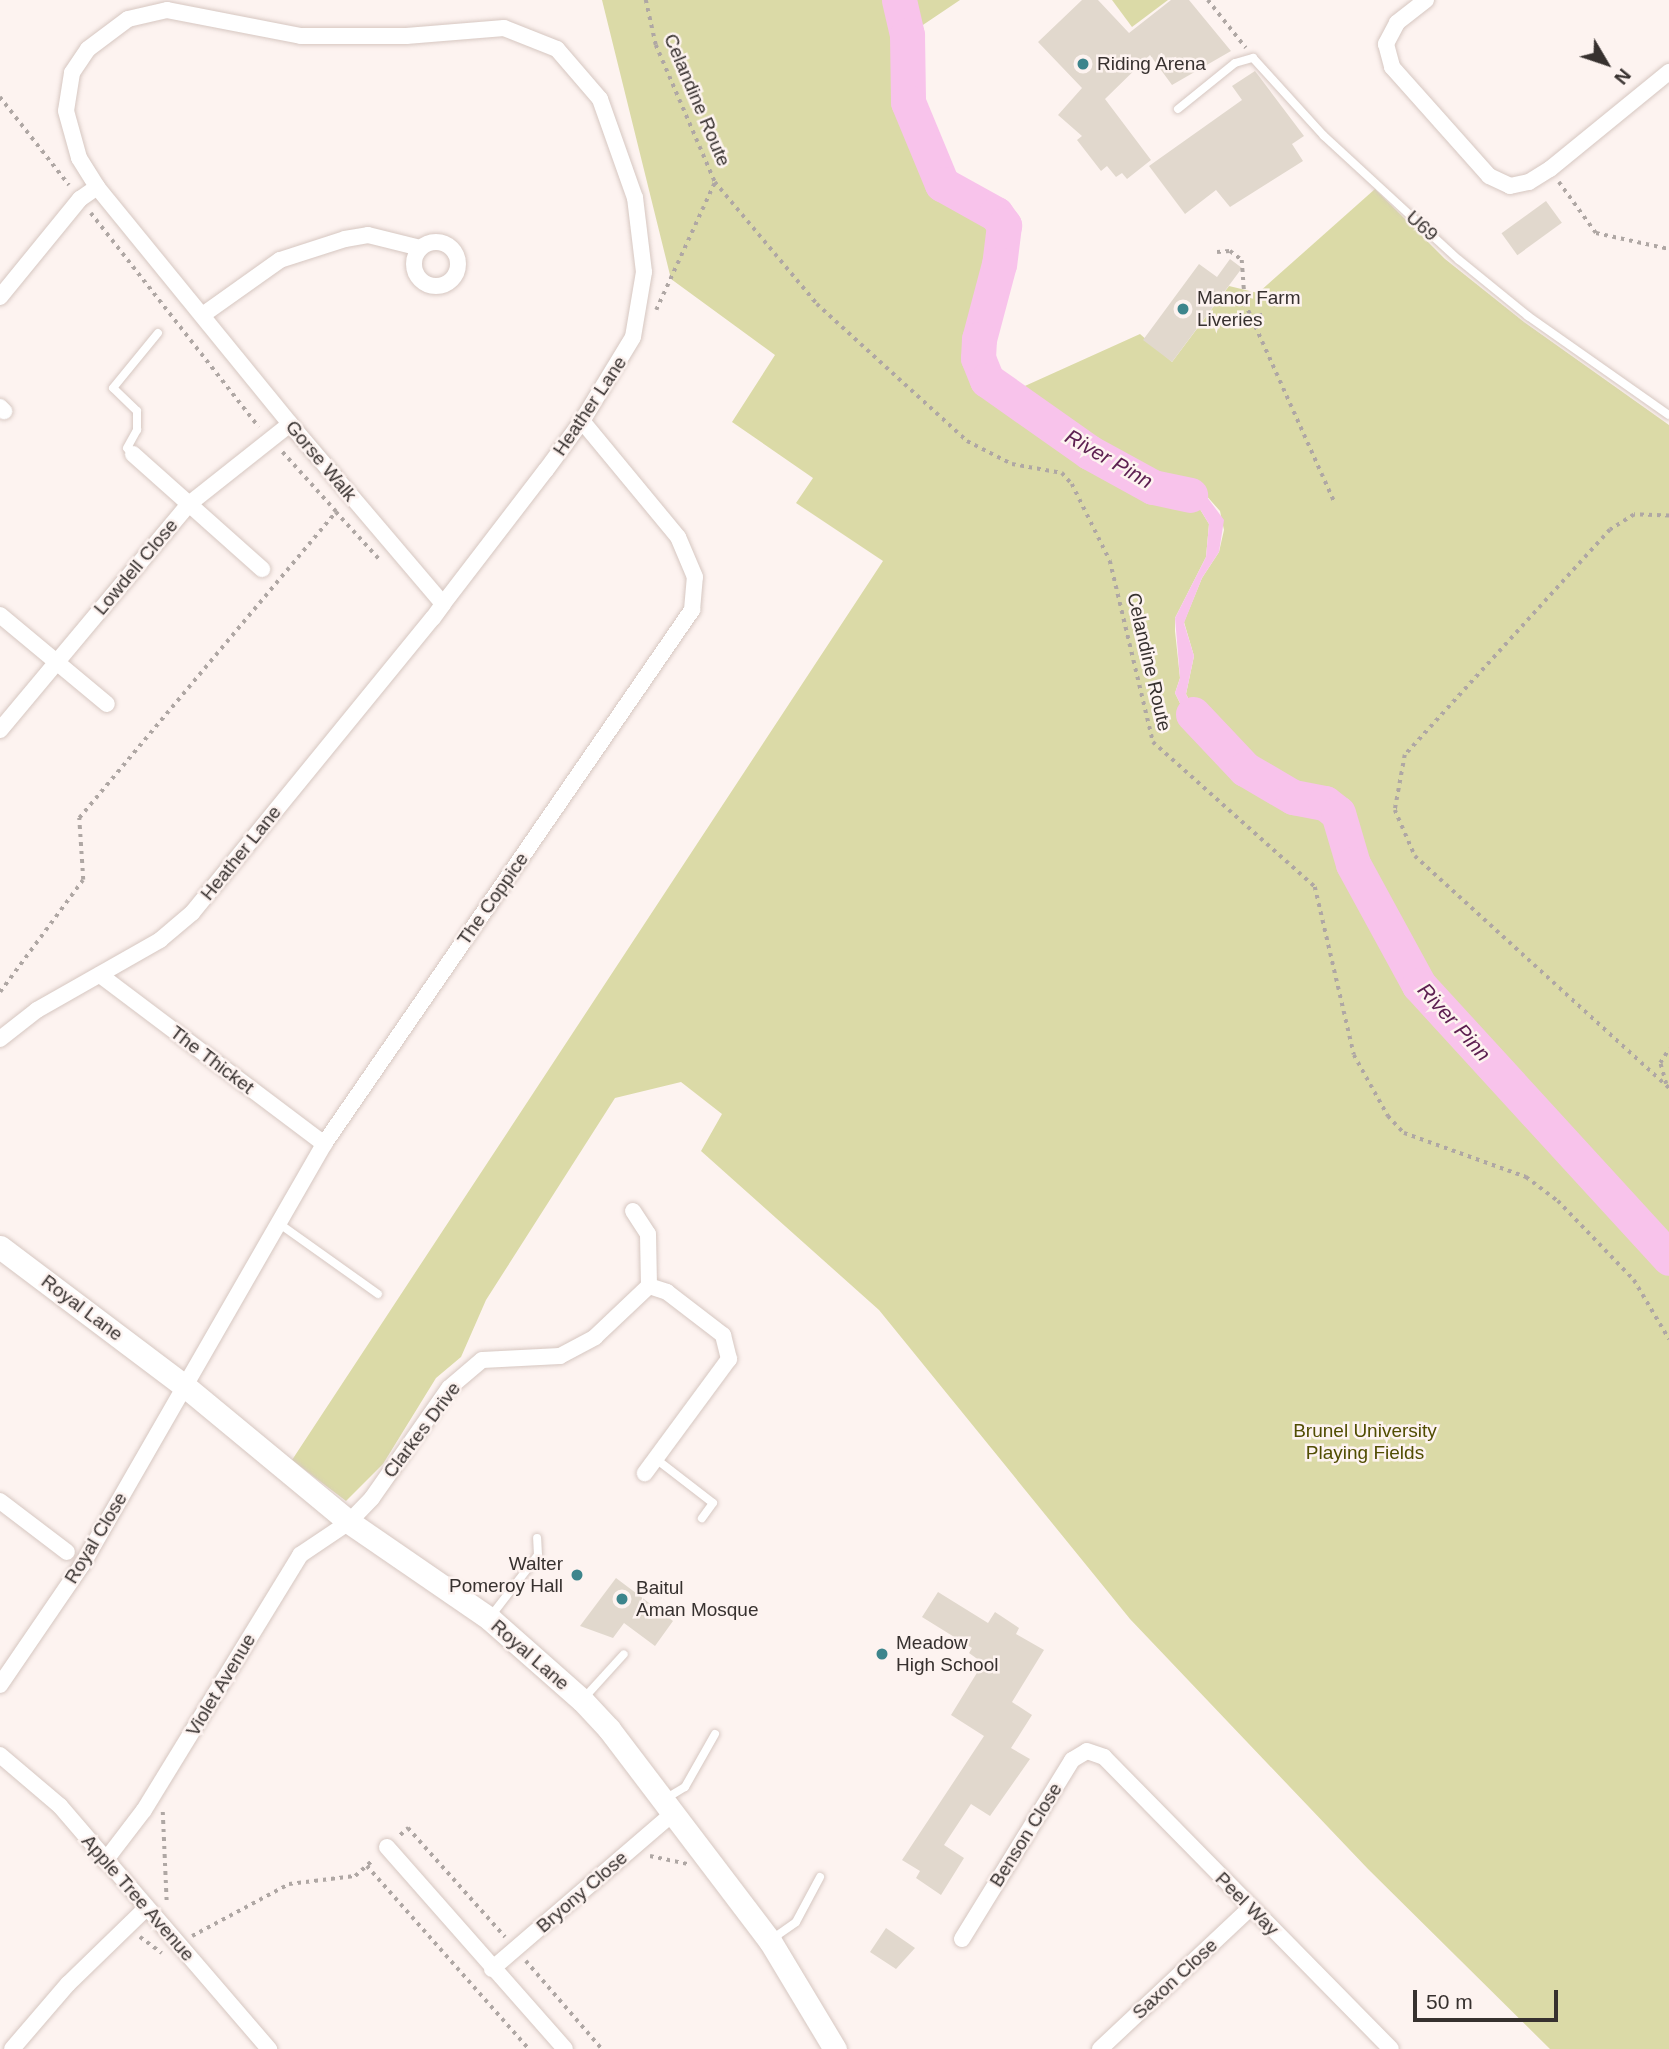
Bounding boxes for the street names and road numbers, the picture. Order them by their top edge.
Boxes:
street label: Celandine Route [659,30,735,170]
street label: U69 [1401,206,1443,246]
street label: Heather Lane [548,352,632,460]
street label: Gorse Walk [281,416,361,506]
street label: Lowdell Close [89,514,183,620]
street label: Celandine Route [1122,590,1176,734]
street label: Heather Lane [196,801,286,905]
street label: The Coppice [453,848,533,950]
street label: The Thicket [166,1021,258,1099]
street label: Royal Lane [37,1270,127,1346]
street label: Clarkes Drive [379,1378,465,1482]
street label: Royal Close [60,1488,132,1588]
street label: Royal Lane [486,1615,574,1695]
street label: Violet Avenue [181,1629,261,1741]
street label: Benson Close [985,1779,1067,1891]
street label: Apple Tree Avenue [76,1830,200,1966]
street label: Bryony Close [532,1846,632,1938]
street label: Peel Way [1210,1867,1284,1941]
street label: Saxon Close [1128,1934,1222,2024]

